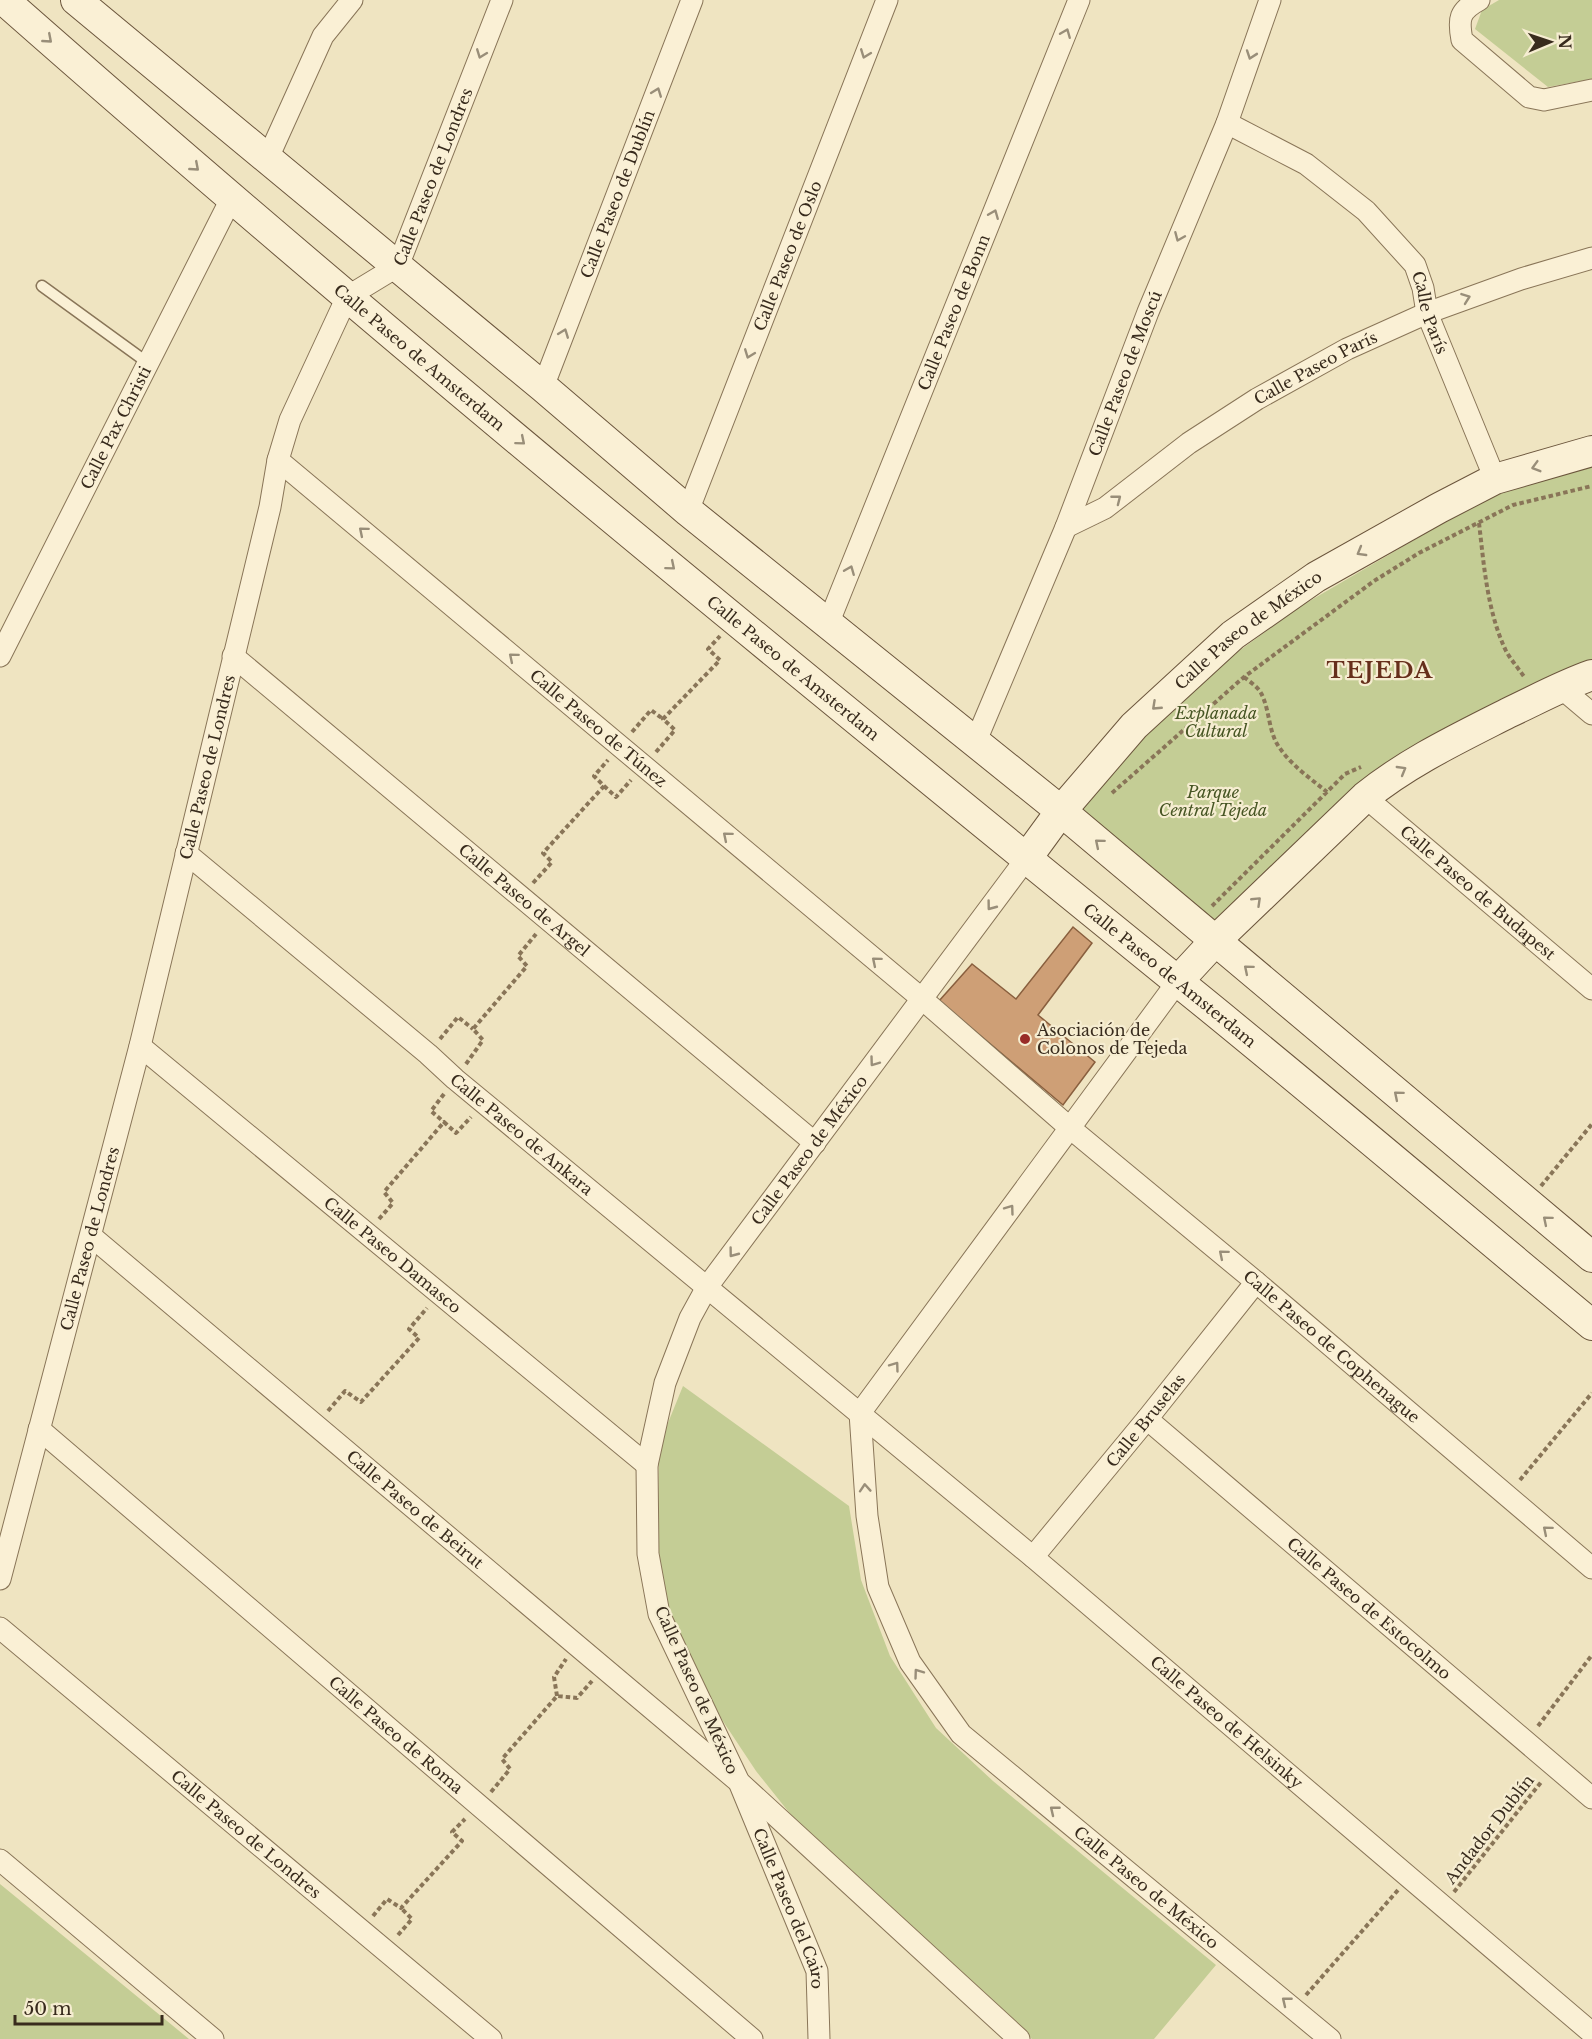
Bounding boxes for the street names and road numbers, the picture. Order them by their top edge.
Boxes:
street label: Calle Paseo de Londres [389,85,477,269]
street label: Calle Paseo de Dublín [576,107,659,281]
street label: Calle Paseo de Oslo [749,178,826,334]
street label: Calle Paseo de Bonn [913,231,994,393]
street label: Calle París [1408,268,1453,357]
street label: Calle Paseo de Amsterdam [330,280,509,435]
street label: Calle Paseo de Moscú [1084,287,1166,459]
street label: Calle Paseo París [1250,327,1380,409]
street label: Calle Pax Christi [76,362,155,492]
street label: Calle Paseo de México [1170,566,1326,694]
street label: Calle Paseo de Amsterdam [703,591,884,744]
street label: Calle Paseo de Túnez [526,665,671,791]
street label: Calle Paseo de Londres [175,673,239,862]
street label: Calle Paseo de Budapest [1396,821,1560,964]
street label: Calle Paseo de Argel [455,839,594,960]
street label: Calle Paseo de Amsterdam [1079,899,1261,1051]
street label: Calle Paseo de Ankara [446,1069,597,1199]
street label: Calle Paseo de México [747,1071,872,1229]
street label: Calle Paseo de Londres [56,1144,123,1333]
street label: Calle Paseo Damasco [320,1192,466,1318]
street label: Calle Paseo de Cophenague [1239,1266,1424,1427]
street label: Calle Bruselas [1102,1370,1189,1471]
street label: Calle Paseo de Beirut [343,1446,488,1573]
street label: Calle Paseo de Estocolmo [1283,1533,1455,1684]
street label: Calle Paseo de México [651,1603,743,1777]
street label: Calle Paseo de Helsinky [1146,1651,1308,1793]
street label: Calle Paseo de Roma [325,1671,468,1798]
street label: Calle Paseo de Londres [167,1766,325,1903]
street label: Andador Dublín [1440,1770,1538,1888]
street label: Calle Paseo de México [1070,1822,1223,1953]
street label: Calle Paseo del Cairo [749,1825,828,1989]

